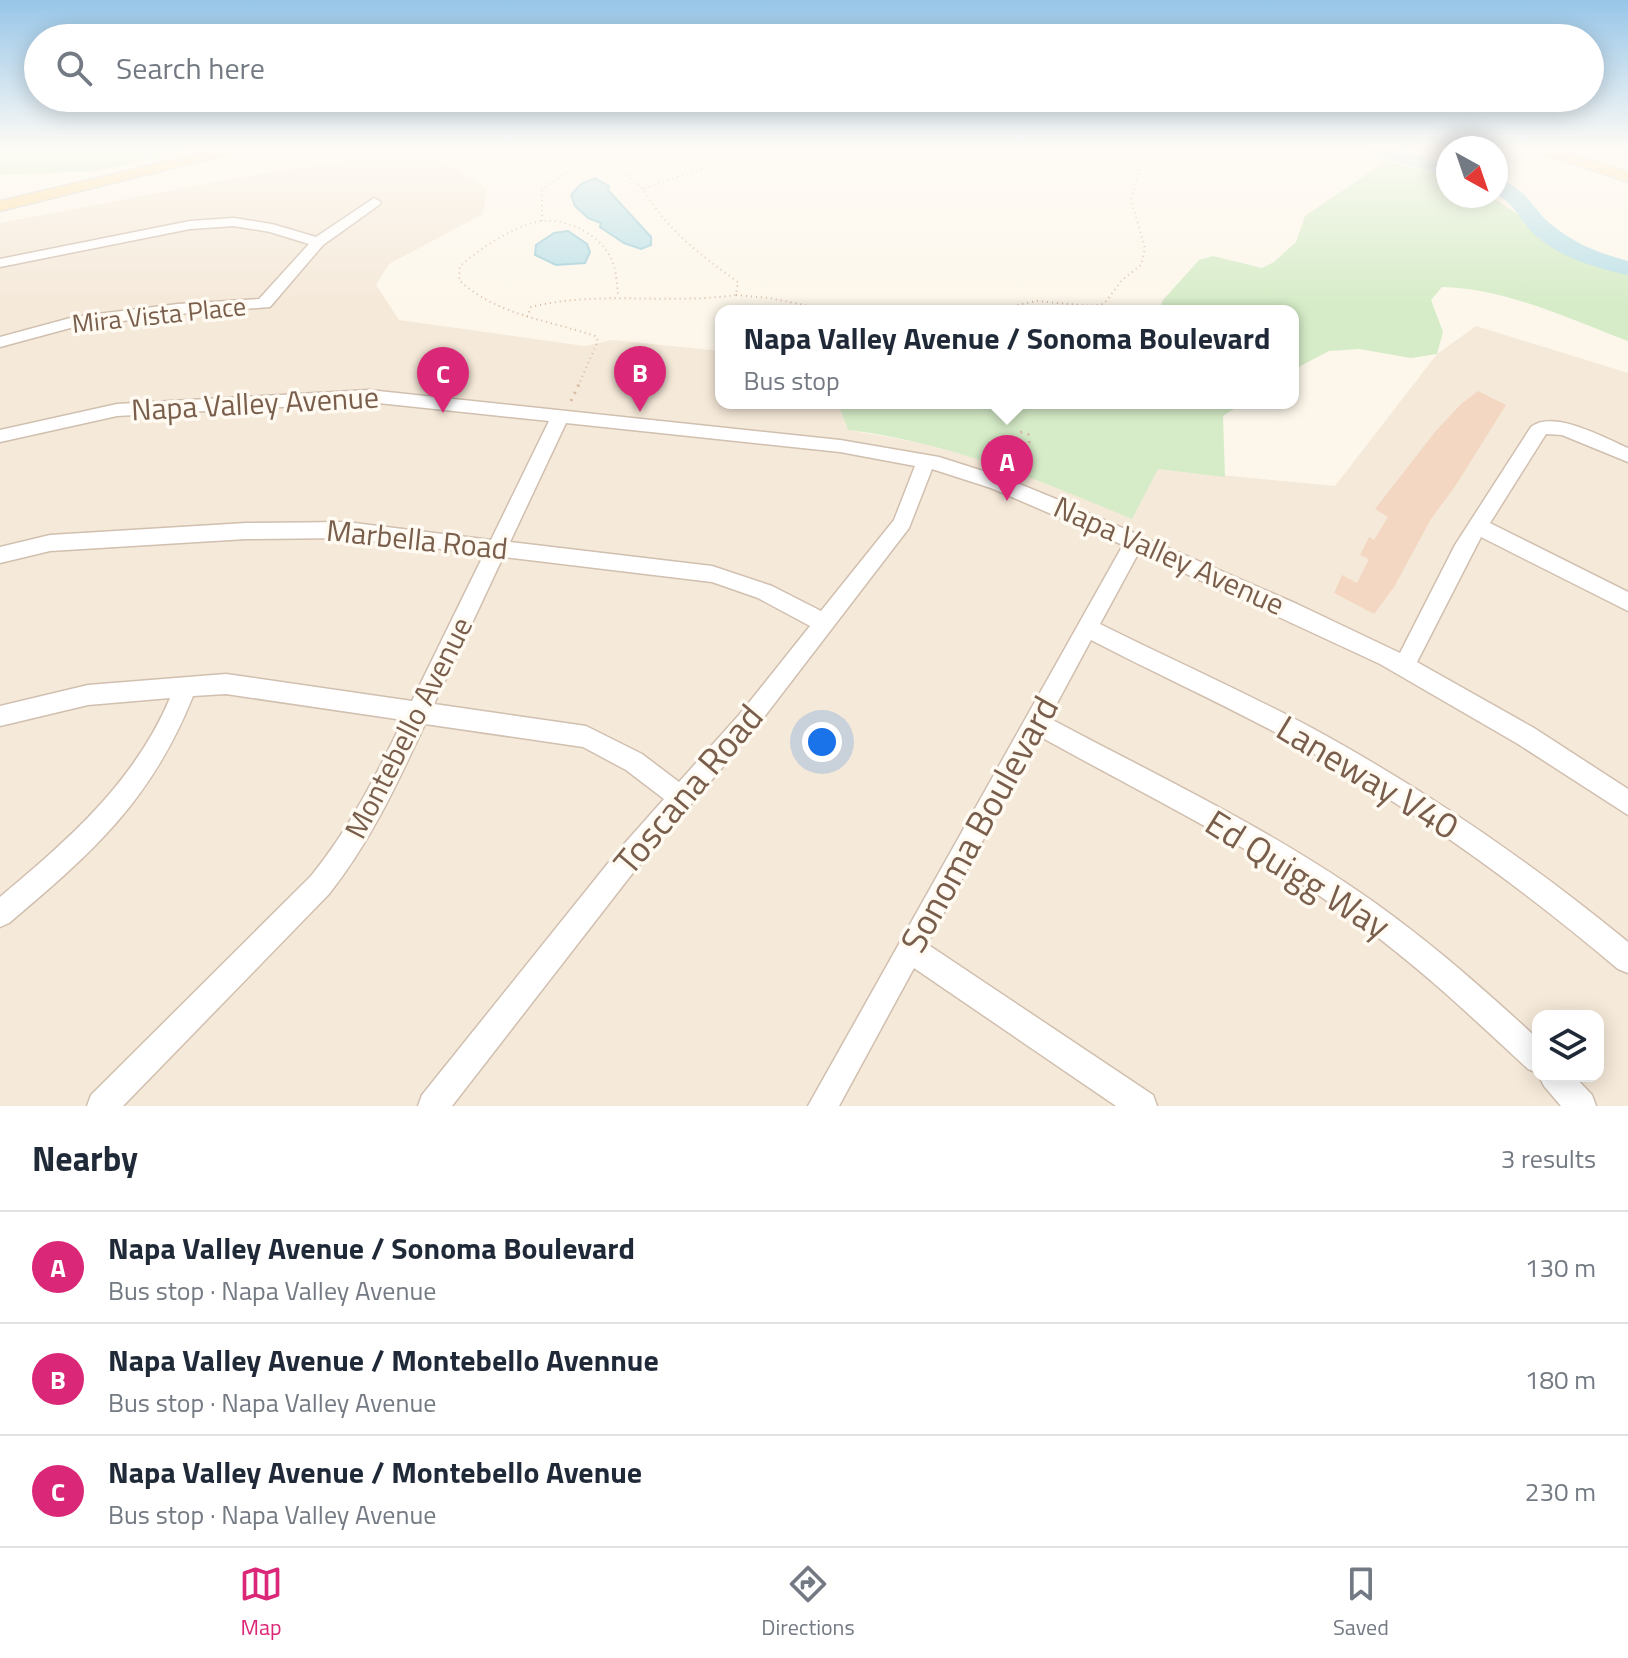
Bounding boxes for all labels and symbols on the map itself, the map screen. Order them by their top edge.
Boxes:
north arrow [1436,136,1508,208]
street label: Mira Vista Place [70,286,248,343]
pin: B [614,346,666,412]
pin: C [417,347,469,413]
street label: Napa Valley Avenue [130,374,380,432]
pin: A [981,435,1033,501]
street label: Napa Valley Avenue [1047,484,1292,627]
street label: Marbella Road [324,507,510,571]
street label: Montebello Avenue [332,609,484,847]
street label: Sonoma Boulevard [885,686,1072,962]
street label: Toscana Road [600,691,776,886]
street label: Laneway V40 [1267,700,1470,853]
your location [802,722,842,762]
street label: Ed Quigg Way [1195,795,1401,952]

